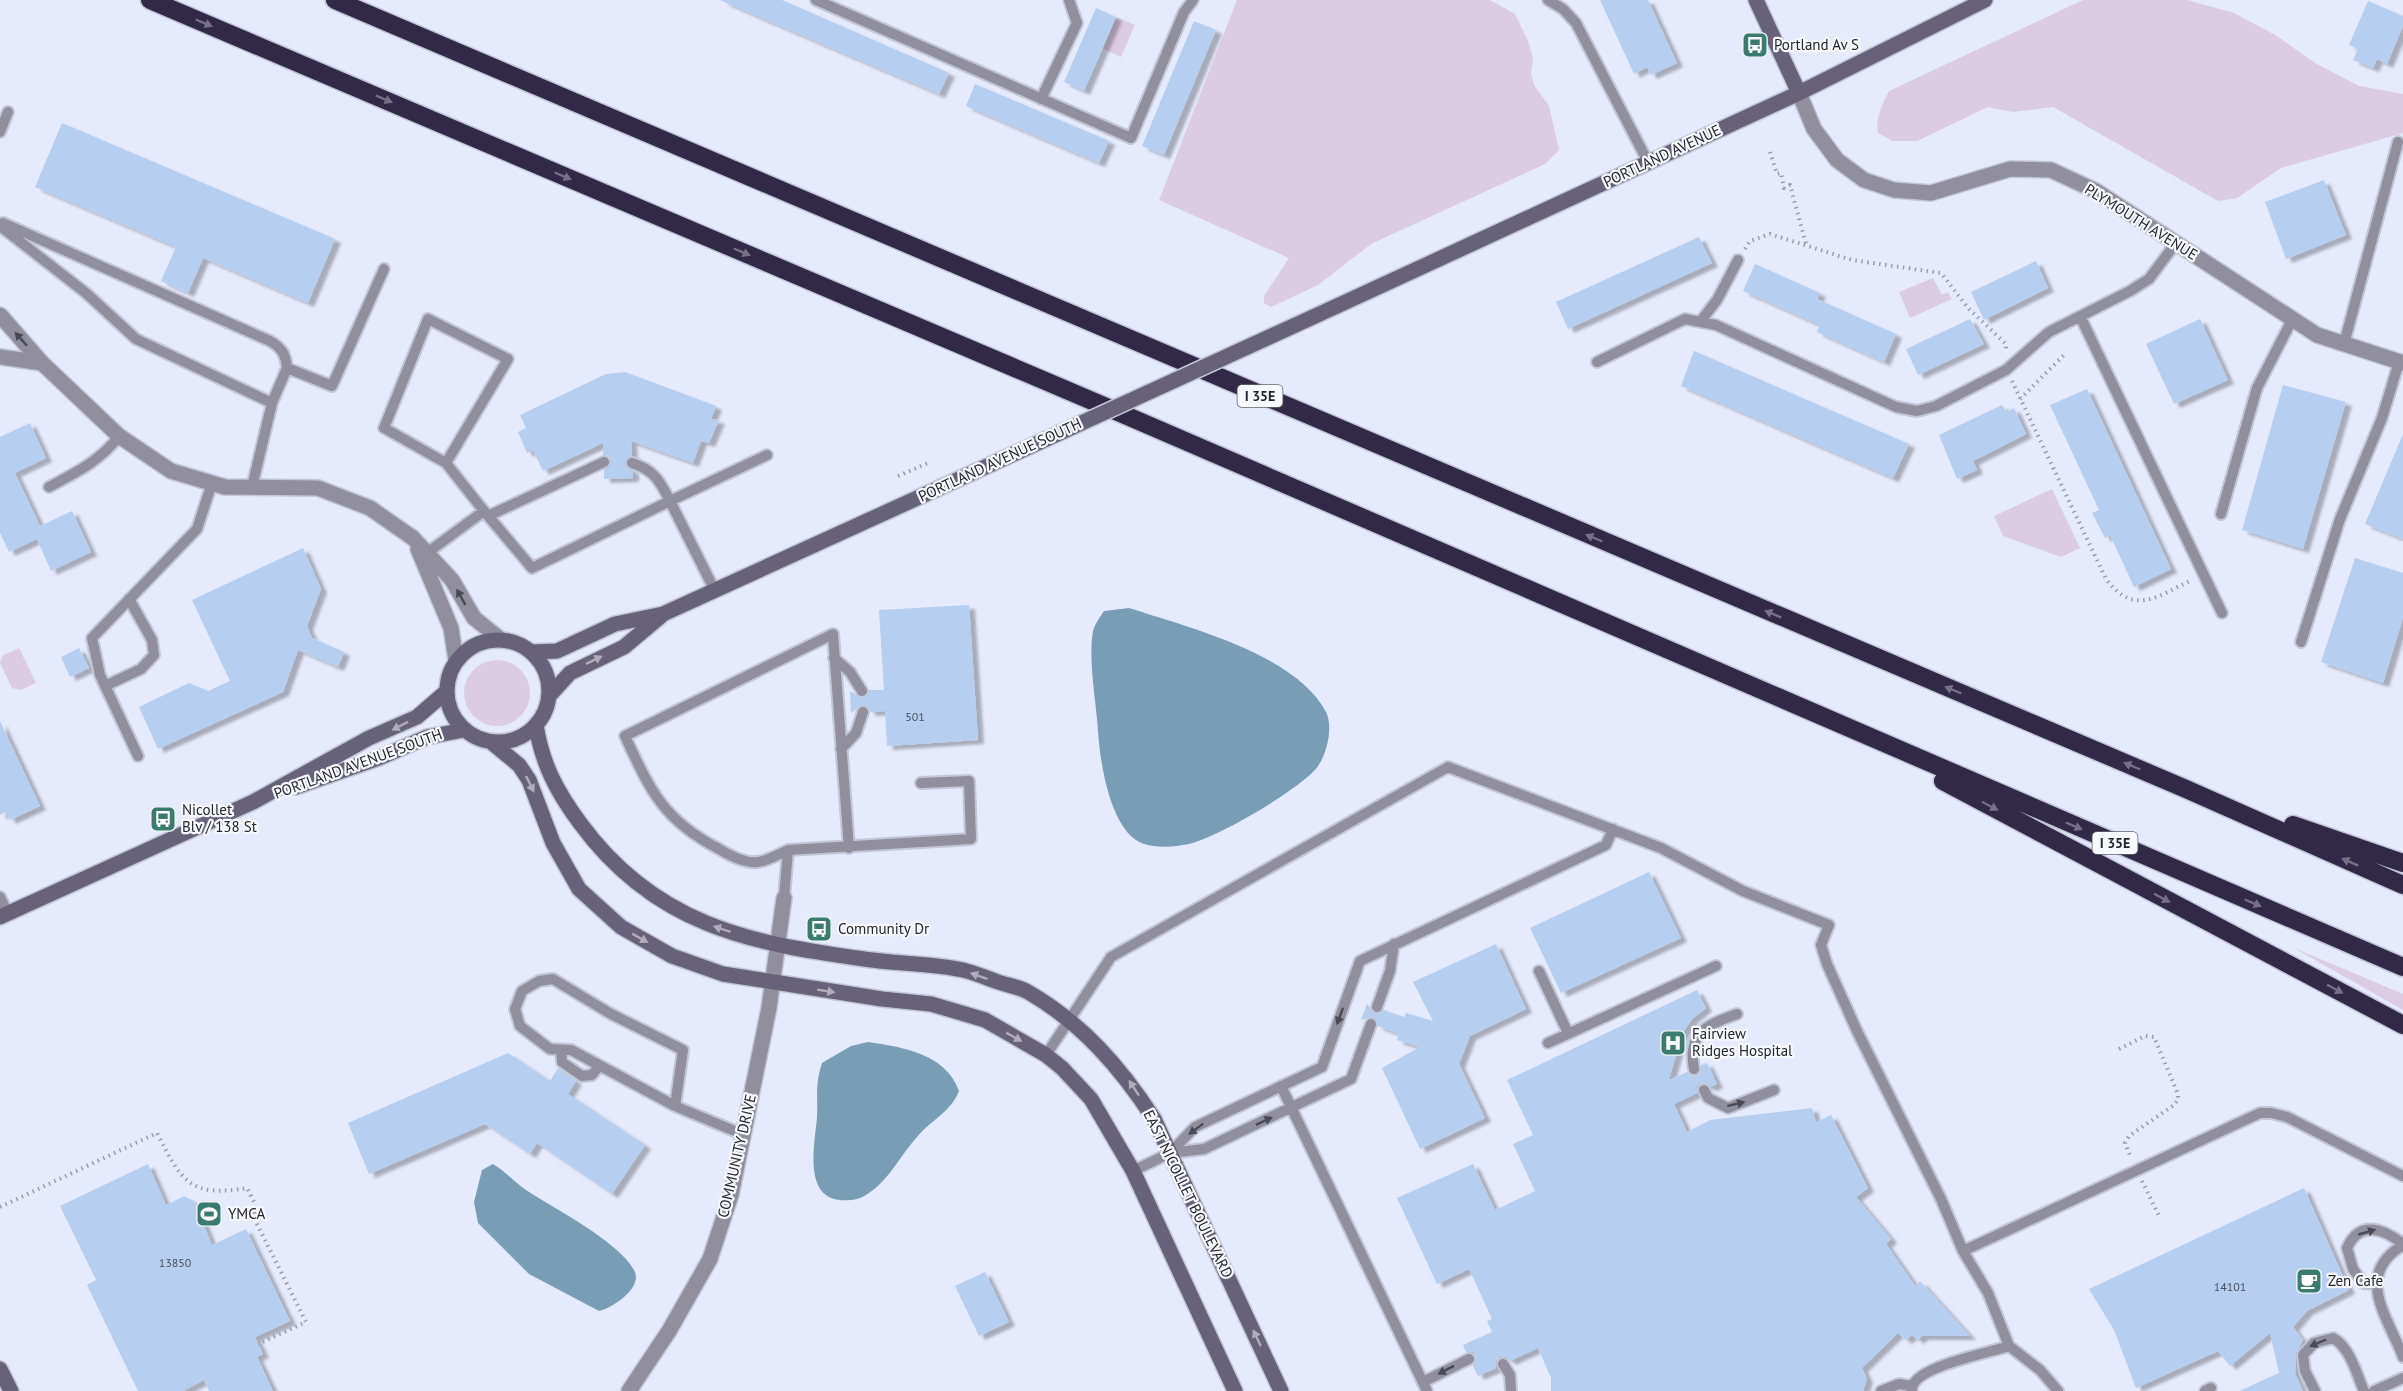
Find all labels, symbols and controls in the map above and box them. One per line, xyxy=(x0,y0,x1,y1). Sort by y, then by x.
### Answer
one-way arrow xyxy=(196,18,214,28)
bus stop icon: Portland Av S xyxy=(1740,30,1770,60)
place label: Portland Av S xyxy=(1774,35,1859,54)
one-way arrow xyxy=(375,94,393,104)
street label: PORTLAND AVENUE xyxy=(1600,120,1724,191)
one-way arrow xyxy=(554,172,572,181)
street label: PLYMOUTH AVENUE xyxy=(2081,179,2201,264)
one-way arrow xyxy=(734,247,752,257)
one-way arrow xyxy=(15,332,28,347)
road number: I 35E xyxy=(1238,385,1282,407)
street label: PORTLAND AVENUE SOUTH xyxy=(915,413,1084,506)
one-way arrow xyxy=(1585,533,1603,542)
one-way arrow xyxy=(456,588,466,605)
one-way arrow xyxy=(1764,609,1782,619)
one-way arrow xyxy=(585,656,602,665)
one-way arrow xyxy=(1944,685,1962,694)
house number: 501 xyxy=(905,709,925,724)
one-way arrow xyxy=(391,720,409,730)
street label: PORTLAND AVENUE SOUTH xyxy=(271,724,445,803)
one-way arrow xyxy=(2123,761,2141,771)
one-way arrow xyxy=(525,776,534,793)
place label: Nicollet Blv / 138 St xyxy=(182,800,257,836)
one-way arrow xyxy=(1982,801,1999,811)
bus stop icon: Nicollet Blv / 138 St xyxy=(148,804,178,834)
one-way arrow xyxy=(2065,821,2083,831)
road number: I 35E xyxy=(2092,832,2138,854)
one-way arrow xyxy=(2341,857,2358,866)
one-way arrow xyxy=(2154,893,2171,902)
one-way arrow xyxy=(2245,898,2262,907)
bus stop icon: Community Dr xyxy=(804,914,834,944)
place label: Community Dr xyxy=(838,919,929,938)
one-way arrow xyxy=(713,924,731,933)
one-way arrow xyxy=(632,933,649,943)
one-way arrow xyxy=(970,970,988,980)
one-way arrow xyxy=(2327,984,2344,994)
one-way arrow xyxy=(817,986,836,995)
one-way arrow xyxy=(1335,1007,1345,1025)
place label: Fairview Ridges Hospital xyxy=(1692,1024,1793,1060)
hospital icon: Fairview Ridges Hospital xyxy=(1658,1028,1688,1058)
one-way arrow xyxy=(1006,1031,1022,1042)
one-way arrow xyxy=(1128,1080,1140,1096)
street label: COMMUNITY DRIVE xyxy=(713,1092,760,1220)
one-way arrow xyxy=(1727,1099,1745,1109)
street label: EAST NICOLLET BOULEVARD xyxy=(1139,1107,1237,1281)
one-way arrow xyxy=(1256,1116,1273,1125)
one-way arrow xyxy=(1188,1122,1203,1134)
sports icon: YMCA xyxy=(194,1199,224,1229)
place label: YMCA xyxy=(228,1204,265,1223)
one-way arrow xyxy=(2358,1227,2376,1236)
house number: 13850 xyxy=(159,1255,192,1270)
cafe icon: Zen Cafe xyxy=(2294,1266,2324,1296)
place label: Zen Cafe xyxy=(2328,1271,2383,1290)
house number: 14101 xyxy=(2214,1279,2246,1294)
one-way arrow xyxy=(1252,1329,1261,1346)
one-way arrow xyxy=(2308,1338,2326,1348)
one-way arrow xyxy=(1437,1365,1454,1375)

